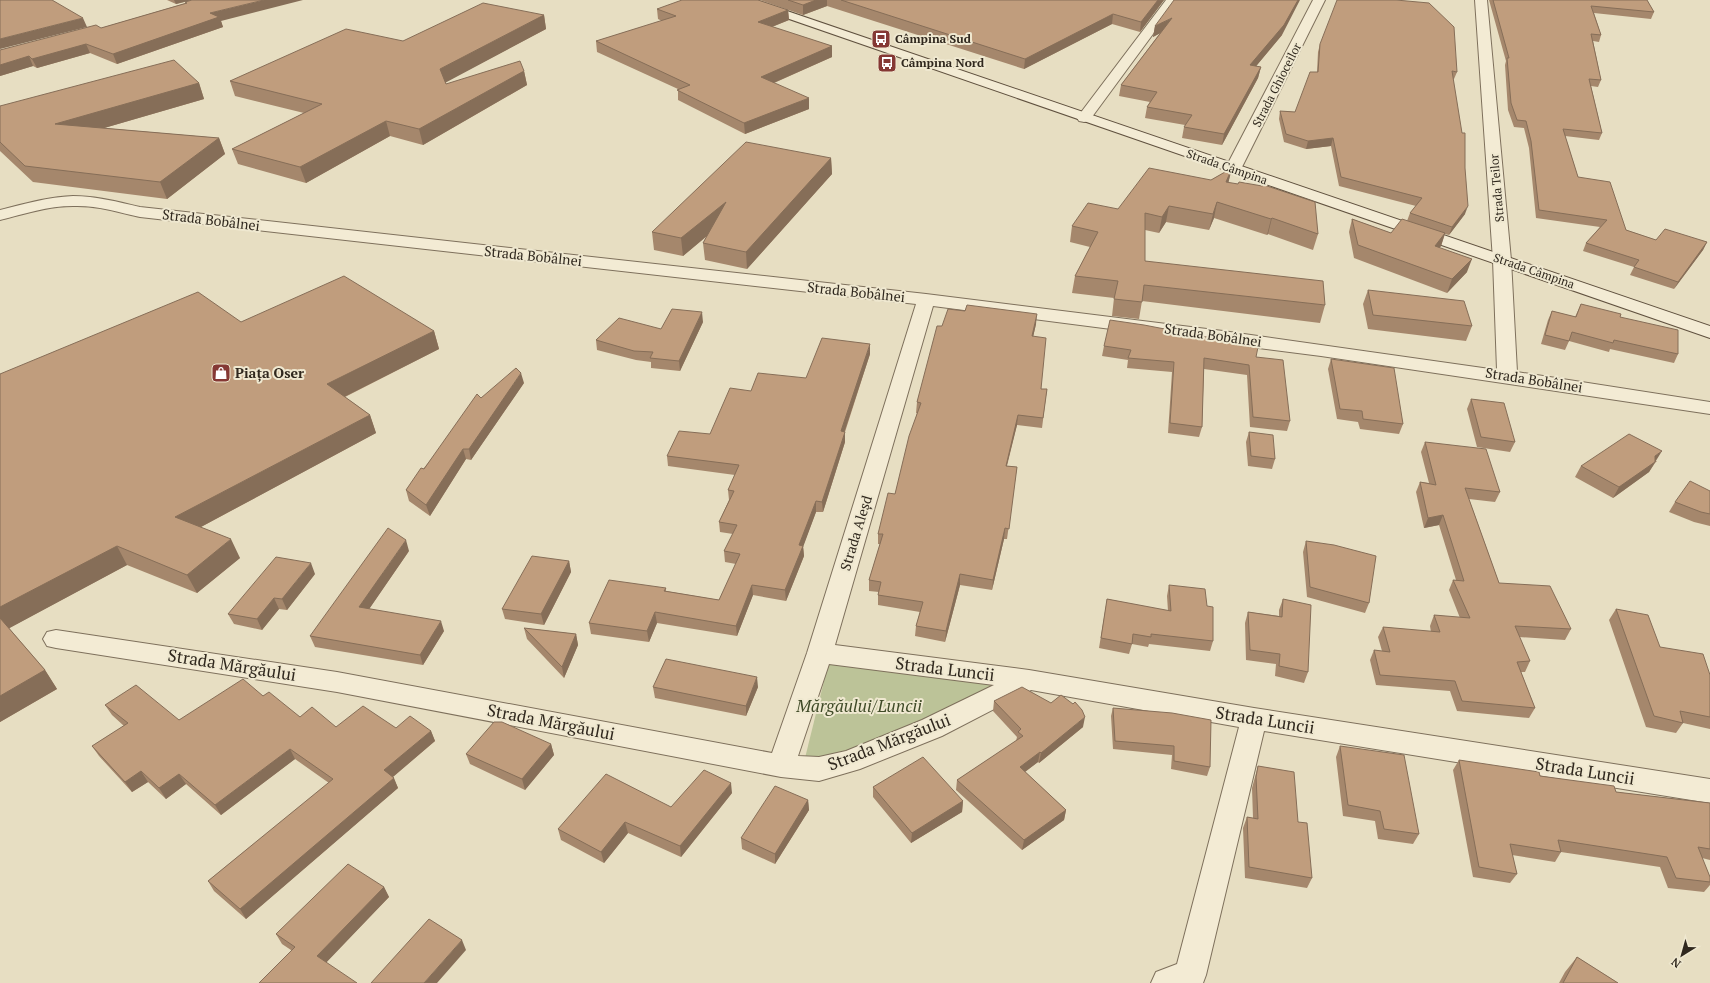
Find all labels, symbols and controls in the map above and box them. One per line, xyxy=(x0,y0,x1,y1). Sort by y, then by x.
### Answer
bus stop icon: Câmpina Sud xyxy=(870,28,892,50)
place label: Câmpina Sud xyxy=(895,31,972,46)
street label: Strada Ghioceilor xyxy=(1249,40,1304,129)
bus stop icon: Câmpina Nord xyxy=(876,52,898,74)
place label: Câmpina Nord xyxy=(901,55,985,70)
street label: Strada Câmpina xyxy=(1185,146,1270,187)
street label: Strada Teilor xyxy=(1486,153,1507,223)
street label: Strada Bobâlnei xyxy=(161,204,261,235)
street label: Strada Bobâlnei xyxy=(483,241,583,270)
street label: Strada Câmpina xyxy=(1492,250,1577,291)
street label: Strada Bobâlnei xyxy=(806,277,906,306)
street label: Strada Bobâlnei xyxy=(1163,318,1263,351)
shop icon: Piața Oser xyxy=(210,362,232,384)
street label: Strada Bobâlnei xyxy=(1484,362,1584,397)
place label: Piața Oser xyxy=(235,363,304,382)
street label: Strada Aleșd xyxy=(835,493,876,573)
street label: Strada Mărgăului xyxy=(166,643,298,686)
street label: Strada Luncii xyxy=(894,651,996,686)
park label: Mărgăului/Luncii xyxy=(795,694,922,717)
street label: Strada Mărgăului xyxy=(485,698,617,745)
street label: Strada Luncii xyxy=(1214,700,1316,739)
street label: Strada Mărgăului xyxy=(824,708,954,776)
street label: Strada Luncii xyxy=(1534,751,1636,790)
north arrow xyxy=(1662,935,1702,975)
text: N xyxy=(1668,954,1684,971)

